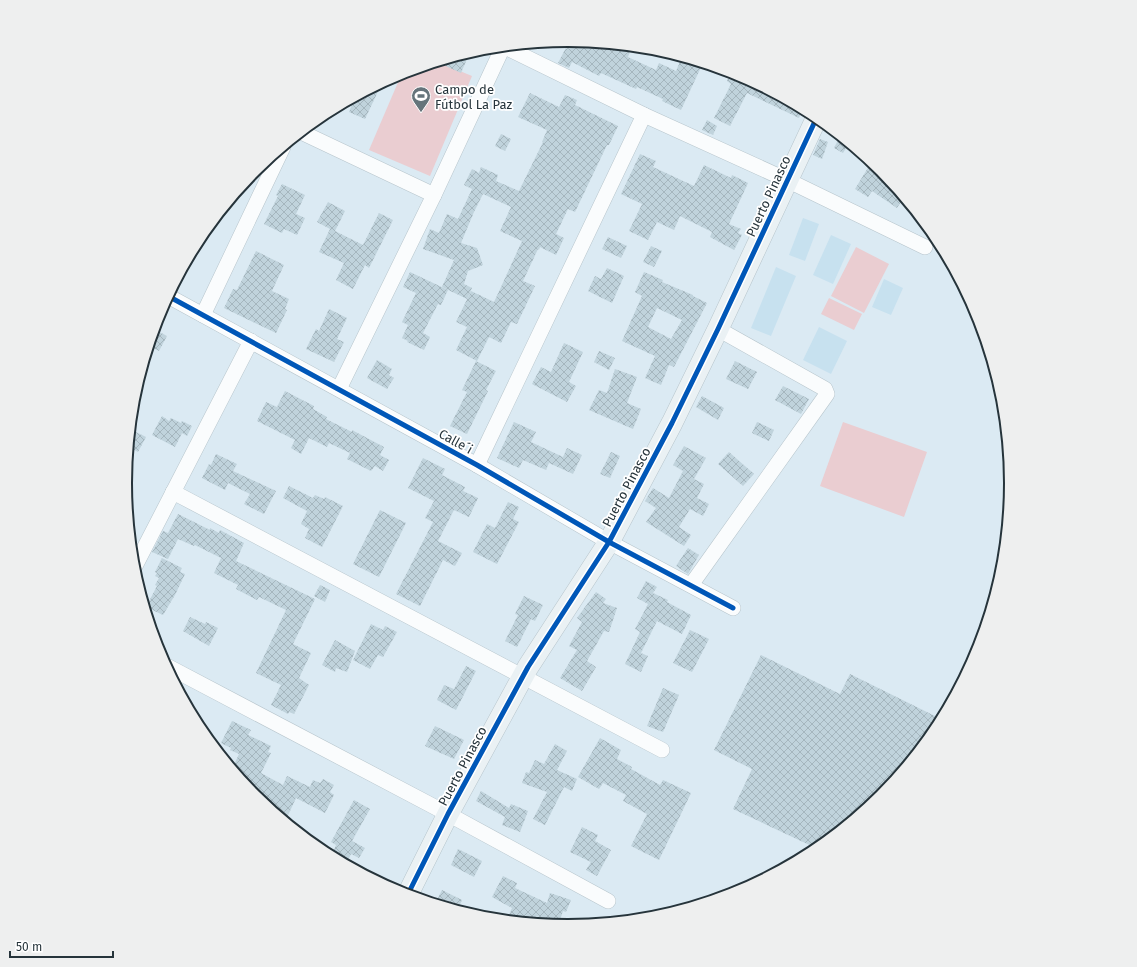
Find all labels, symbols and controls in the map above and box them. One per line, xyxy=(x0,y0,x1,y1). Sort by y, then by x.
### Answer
place label: Campo de Fútbol La Paz xyxy=(435,82,513,112)
sports icon: Campo de Fútbol La Paz xyxy=(410,85,432,113)
street label: Puerto Pinasco xyxy=(743,153,794,239)
street label: Calle´i xyxy=(436,426,475,457)
street label: Puerto Pinasco xyxy=(599,445,654,530)
street label: Puerto Pinasco xyxy=(435,724,490,809)
scale bar xyxy=(10,933,113,959)
text: 50 m xyxy=(16,940,42,954)

